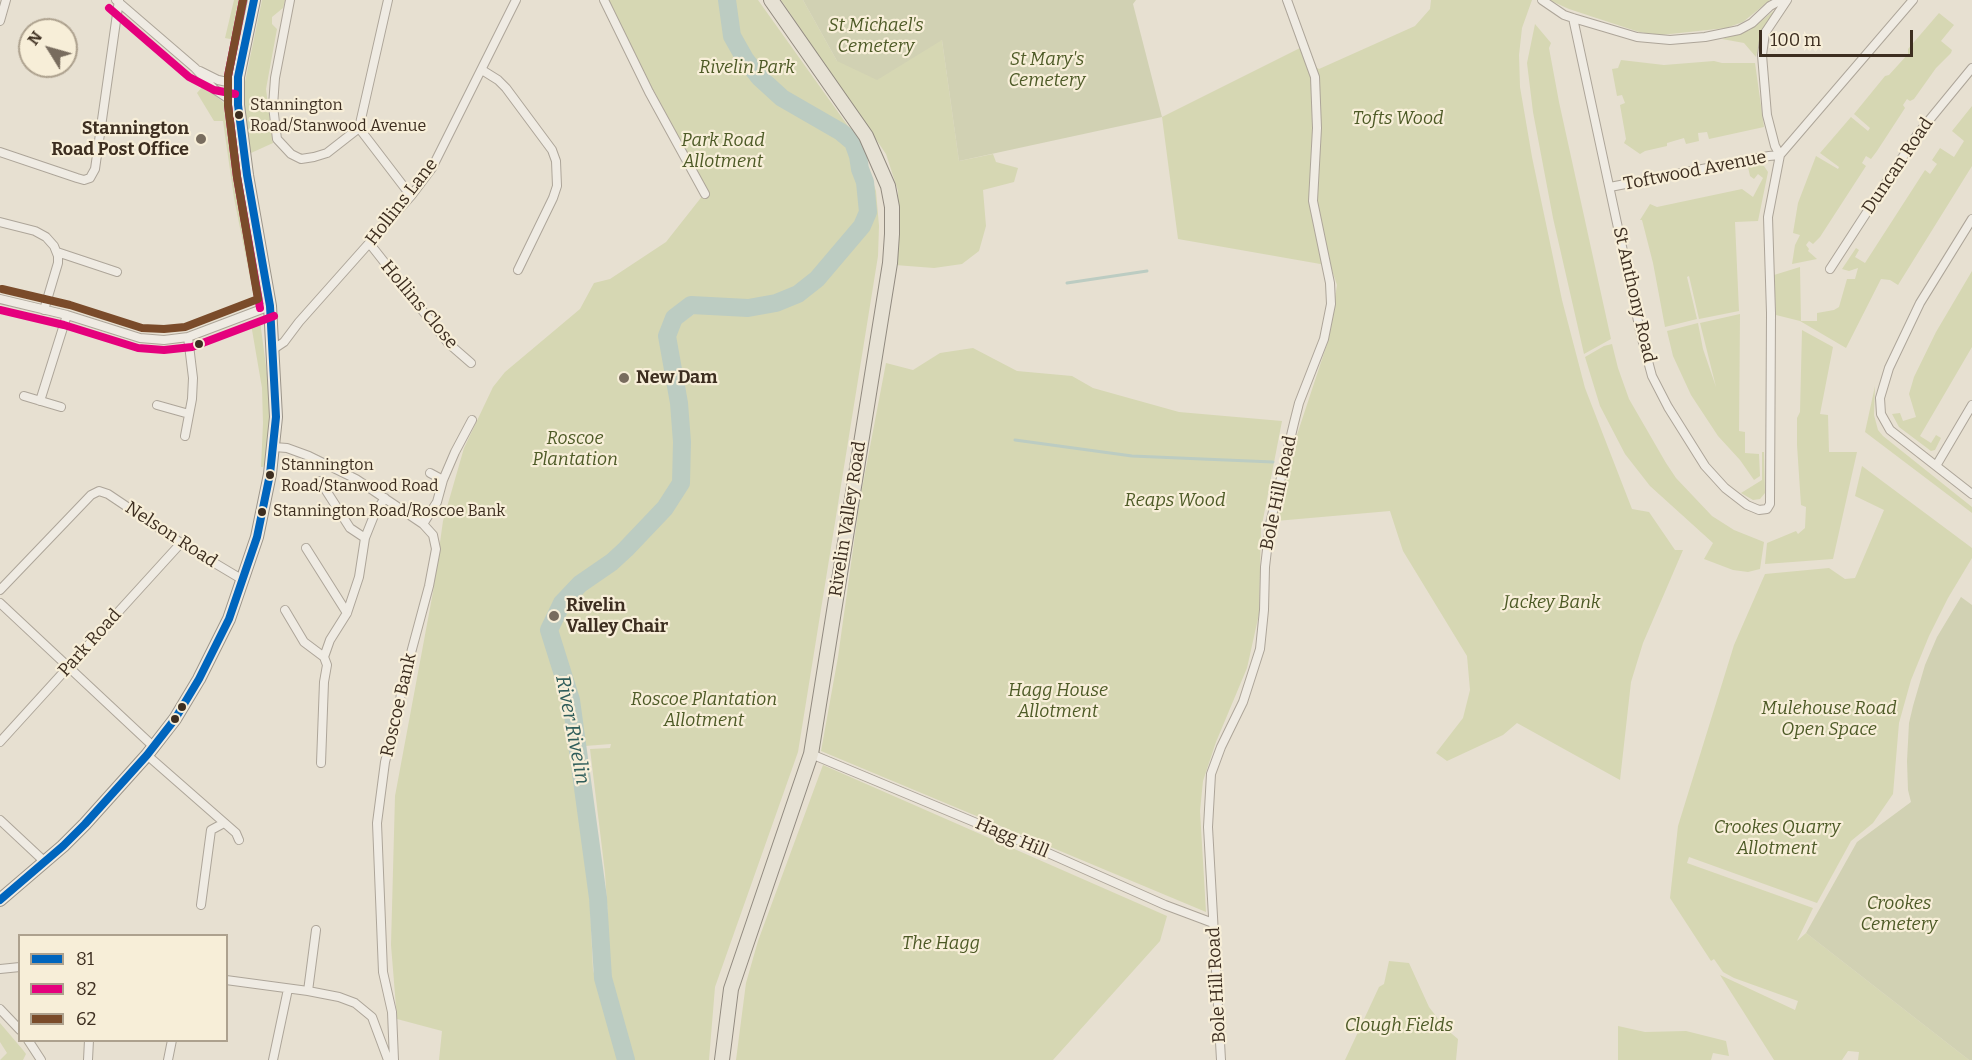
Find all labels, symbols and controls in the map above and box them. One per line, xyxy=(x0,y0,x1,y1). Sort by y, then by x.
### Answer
park label: St Michael's Cemetery xyxy=(828,15,924,57)
north arrow xyxy=(18,18,78,78)
scale bar xyxy=(1762,18,1916,56)
text: N xyxy=(24,27,46,49)
text: 100 m xyxy=(1770,29,1821,51)
park label: St Mary's Cemetery xyxy=(1009,49,1085,92)
park label: Rivelin Park xyxy=(699,57,795,79)
place label: Stannington Road/Stanwood Avenue xyxy=(250,96,426,134)
park label: Tofts Wood xyxy=(1352,108,1444,130)
marker: Stannington Road/Stanwood Avenue xyxy=(233,109,245,121)
street label: Duncan Road xyxy=(1858,114,1938,218)
place label: Stannington Road Post Office xyxy=(51,118,189,160)
park label: Park Road Allotment xyxy=(681,130,765,172)
marker: Stannington Road Post Office xyxy=(194,132,208,146)
street label: Toftwood Avenue xyxy=(1622,147,1768,195)
street label: Hollins Lane xyxy=(361,154,443,250)
street label: St Anthony Road xyxy=(1608,225,1660,365)
street label: Hollins Close xyxy=(376,256,462,354)
unlabelled marker xyxy=(193,338,205,350)
place label: New Dam xyxy=(636,367,717,389)
marker: New Dam xyxy=(617,371,631,385)
park label: Roscoe Plantation xyxy=(532,428,618,470)
street label: Bole Hill Road xyxy=(1256,434,1302,552)
street label: Rivelin Valley Road xyxy=(825,440,871,598)
place label: Stannington Road/Stanwood Road xyxy=(281,456,439,494)
marker: Stannington Road/Stanwood Road xyxy=(264,469,276,481)
park label: Reaps Wood xyxy=(1125,490,1225,512)
street label: Nelson Road xyxy=(121,497,221,573)
place label: Stannington Road/Roscoe Bank xyxy=(273,502,505,522)
marker: Stannington Road/Roscoe Bank xyxy=(256,506,268,518)
park label: Jackey Bank xyxy=(1503,592,1601,614)
place label: Rivelin Valley Chair xyxy=(566,595,668,638)
street label: Park Road xyxy=(54,605,126,681)
marker: Rivelin Valley Chair xyxy=(547,609,561,623)
street label: Roscoe Bank xyxy=(377,651,421,759)
water label: River Rivelin xyxy=(550,673,594,787)
park label: Hagg House Allotment xyxy=(1008,680,1108,722)
park label: Roscoe Plantation Allotment xyxy=(631,689,777,732)
park label: Mulehouse Road Open Space xyxy=(1761,698,1897,740)
unlabelled marker xyxy=(176,701,188,713)
unlabelled marker xyxy=(169,713,181,725)
street label: Hagg Hill xyxy=(972,813,1052,863)
park label: Crookes Quarry Allotment xyxy=(1714,817,1840,860)
park label: Crookes Cemetery xyxy=(1861,893,1937,936)
street label: Bole Hill Road xyxy=(1203,926,1231,1044)
park label: The Hagg xyxy=(902,933,980,955)
legend xyxy=(18,934,228,1042)
text: 81 xyxy=(76,948,94,970)
text: 82 xyxy=(76,978,97,1000)
text: 62 xyxy=(76,1008,96,1030)
park label: Clough Fields xyxy=(1345,1015,1453,1037)

